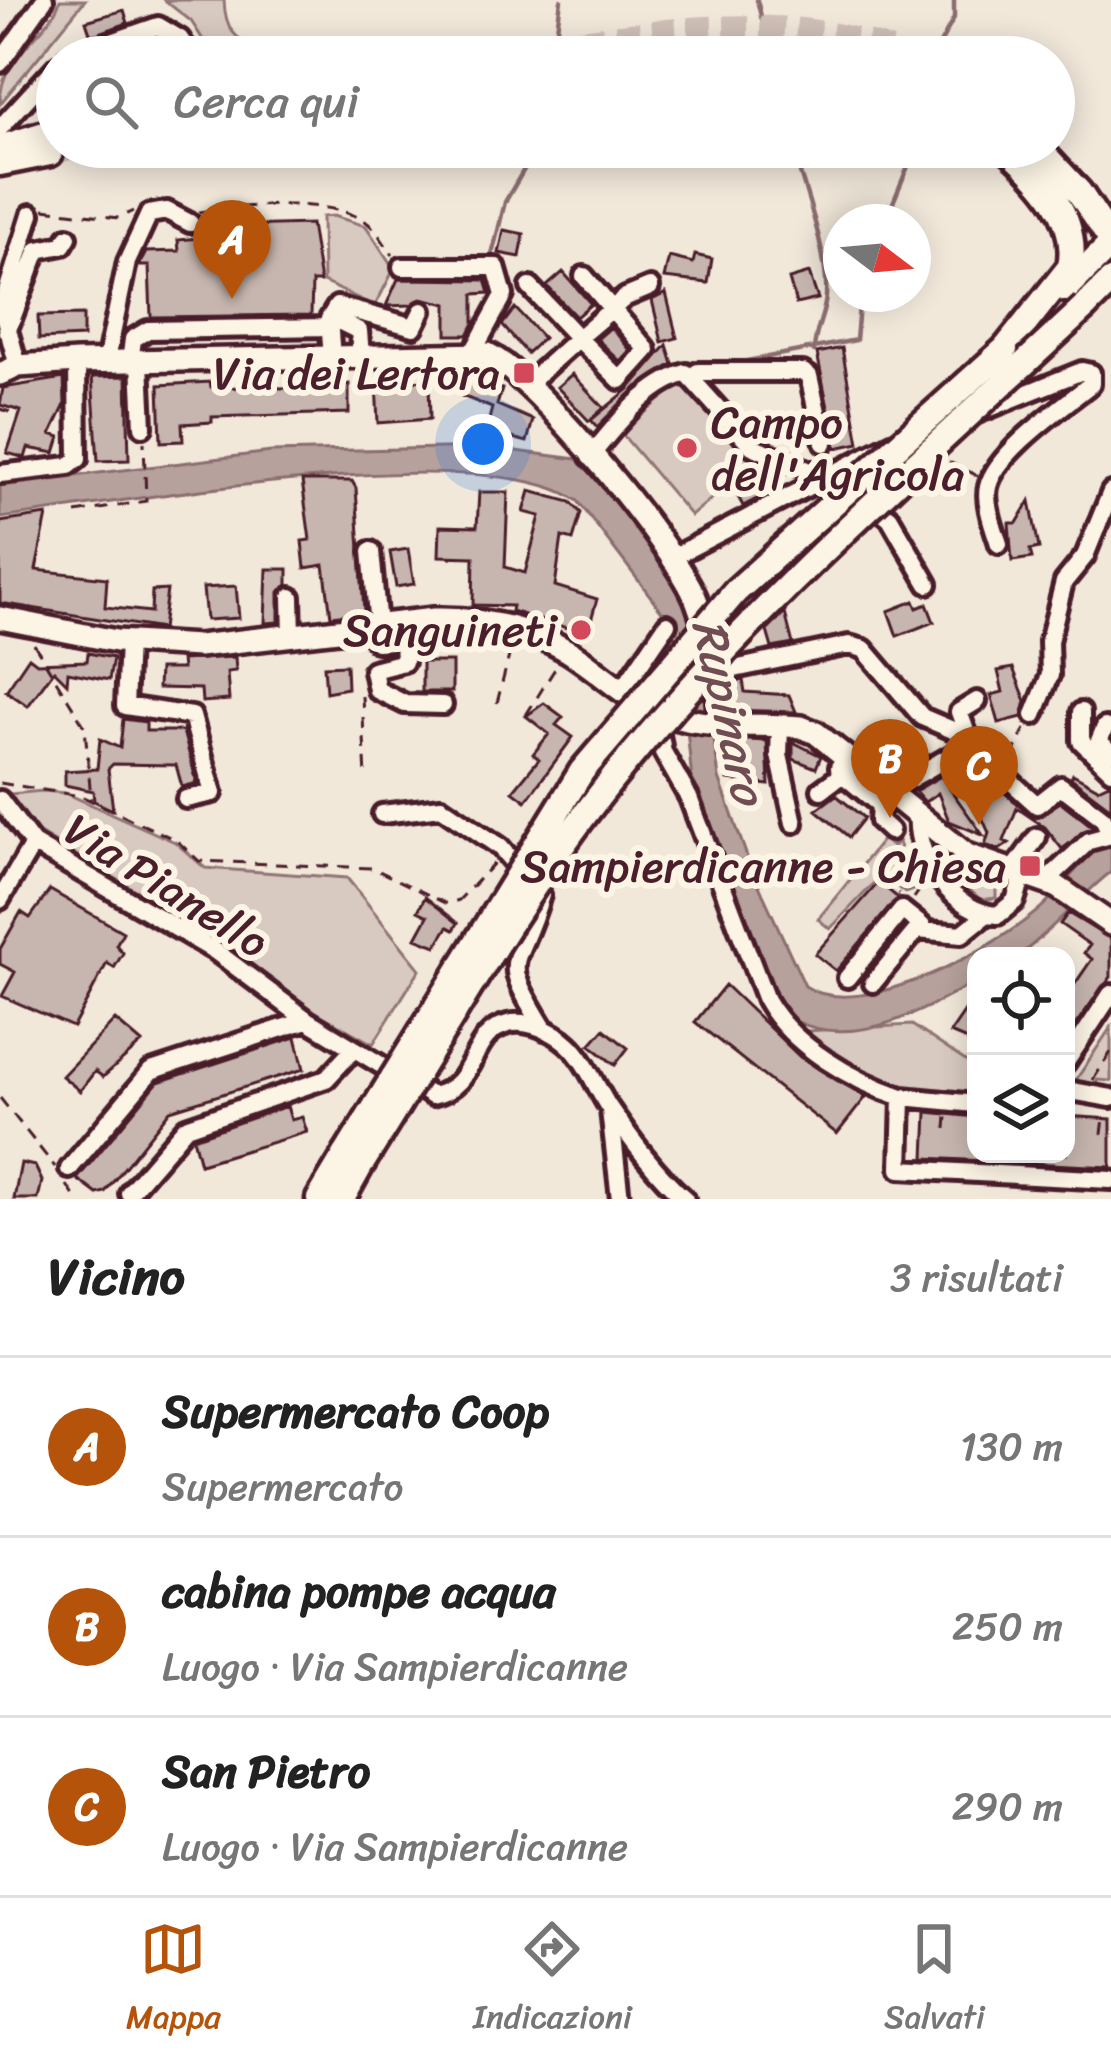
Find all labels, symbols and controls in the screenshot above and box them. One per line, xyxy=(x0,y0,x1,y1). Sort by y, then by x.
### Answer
search box xyxy=(36,36,1075,168)
text: Cerca qui xyxy=(174,62,359,142)
icon: search xyxy=(78,69,144,135)
pin: A xyxy=(193,200,271,299)
north arrow xyxy=(823,204,931,312)
place label: Via dei Lertora xyxy=(213,334,500,414)
marker: Via dei Lertora xyxy=(511,360,537,386)
place label: Campo dell'Agricola xyxy=(711,383,964,515)
your location xyxy=(453,414,513,474)
marker: Campo dell'Agricola xyxy=(674,435,700,461)
place label: Sanguineti xyxy=(343,591,559,671)
water label: Rupinaro xyxy=(667,610,793,816)
marker: Sanguineti xyxy=(568,617,594,643)
pin: B xyxy=(851,719,929,818)
pin: C xyxy=(940,726,1018,825)
street label: Via Pianello xyxy=(48,791,285,981)
place label: Sampierdicanne - Chiesa xyxy=(520,827,1006,907)
marker: Sampierdicanne - Chiesa xyxy=(1017,853,1043,879)
map controls xyxy=(967,947,1075,1163)
button: locate xyxy=(967,947,1075,1055)
button: layers xyxy=(967,1055,1075,1163)
text: Vicino xyxy=(48,1232,185,1322)
text: 3 risultati xyxy=(890,1243,1063,1312)
text: Supermercato Coop xyxy=(162,1372,549,1452)
text: A xyxy=(74,1412,100,1481)
text: 130 m xyxy=(960,1412,1063,1481)
text: Supermercato xyxy=(162,1452,403,1521)
text: cabina pompe acqua xyxy=(162,1552,556,1632)
text: B xyxy=(75,1592,99,1661)
text: 250 m xyxy=(952,1592,1063,1661)
text: Luogo · Via Sampierdicanne xyxy=(162,1632,628,1701)
text: San Pietro xyxy=(162,1732,370,1812)
text: C xyxy=(75,1772,99,1841)
text: 290 m xyxy=(952,1772,1063,1841)
text: Luogo · Via Sampierdicanne xyxy=(162,1812,628,1881)
tab: Mappa xyxy=(126,1916,221,2046)
tab: Indicazioni xyxy=(473,1916,632,2046)
tab: Salvati xyxy=(884,1916,985,2046)

